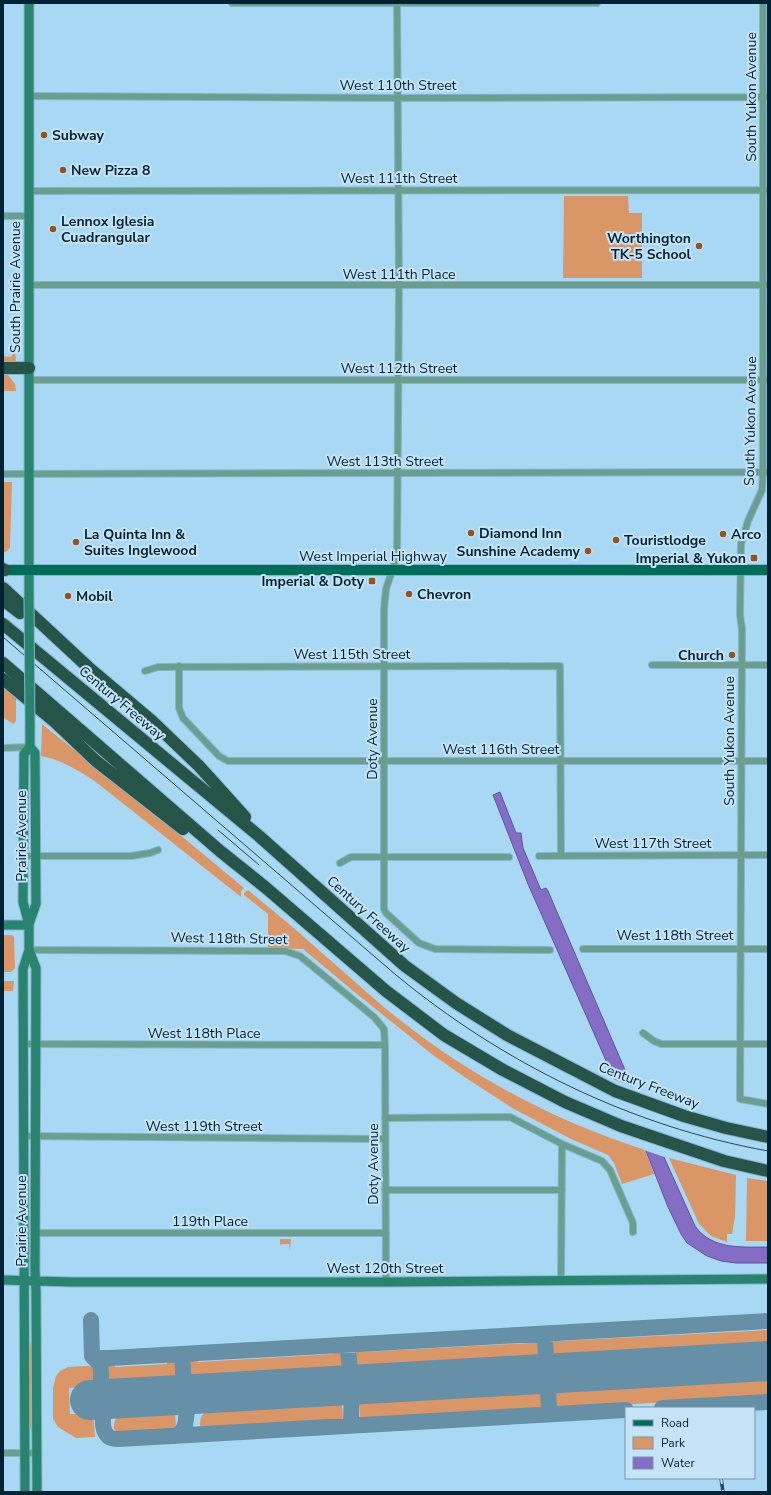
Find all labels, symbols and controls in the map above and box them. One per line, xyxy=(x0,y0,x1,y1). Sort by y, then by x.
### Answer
street label: South Yukon Avenue xyxy=(742,32,761,162)
street label: West 110th Street xyxy=(339,76,457,95)
place label: Subway xyxy=(52,126,105,145)
marker: Subway xyxy=(39,130,49,140)
place label: New Pizza 8 xyxy=(71,161,150,180)
marker: New Pizza 8 xyxy=(58,165,68,175)
street label: West 111th Street xyxy=(340,169,458,188)
place label: Lennox Iglesia Cuadrangular xyxy=(61,212,155,247)
street label: South Prairie Avenue xyxy=(6,221,25,353)
marker: Lennox Iglesia Cuadrangular xyxy=(48,224,58,234)
place label: Worthington TK-5 School xyxy=(607,229,692,264)
marker: Worthington TK-5 School xyxy=(694,241,704,251)
street label: West 111th Place xyxy=(342,265,456,284)
street label: South Yukon Avenue xyxy=(740,356,761,486)
street label: West 112th Street xyxy=(340,359,458,378)
street label: West 113th Street xyxy=(326,452,444,471)
place label: Diamond Inn xyxy=(479,524,562,543)
place label: La Quinta Inn & Suites Inglewood xyxy=(84,525,197,560)
place label: Arco xyxy=(731,525,761,544)
marker: Diamond Inn xyxy=(466,528,476,538)
marker: Arco xyxy=(718,529,728,539)
place label: Touristlodge xyxy=(624,531,706,550)
marker: Touristlodge xyxy=(611,535,621,545)
marker: La Quinta Inn & Suites Inglewood xyxy=(71,537,81,547)
place label: Sunshine Academy xyxy=(457,542,581,561)
marker: Sunshine Academy xyxy=(583,546,593,556)
street label: West Imperial Highway xyxy=(299,547,448,566)
place label: Imperial & Yukon xyxy=(636,549,746,568)
marker: Imperial & Yukon xyxy=(749,553,759,563)
place label: Imperial & Doty xyxy=(261,572,365,591)
marker: Imperial & Doty xyxy=(367,576,377,586)
place label: Chevron xyxy=(417,585,471,604)
place label: Mobil xyxy=(76,587,113,606)
marker: Chevron xyxy=(404,589,414,599)
marker: Mobil xyxy=(63,591,73,601)
street label: West 115th Street xyxy=(293,645,411,664)
place label: Church xyxy=(678,646,724,665)
marker: Church xyxy=(727,650,737,660)
street label: Century Freeway xyxy=(75,662,169,745)
street label: South Yukon Avenue xyxy=(720,676,739,806)
street label: Doty Avenue xyxy=(363,698,382,780)
street label: West 116th Street xyxy=(442,740,560,759)
street label: Prairie Avenue xyxy=(12,790,31,882)
street label: West 117th Street xyxy=(594,834,712,853)
street label: Century Freeway xyxy=(323,872,415,958)
street label: West 118th Street xyxy=(616,926,734,945)
street label: West 118th Street xyxy=(170,928,288,949)
street label: West 118th Place xyxy=(147,1024,261,1043)
street label: Century Freeway xyxy=(596,1057,703,1114)
street label: West 119th Street xyxy=(145,1117,263,1136)
street label: Doty Avenue xyxy=(364,1123,383,1205)
street label: Prairie Avenue xyxy=(12,1175,31,1267)
street label: 119th Place xyxy=(172,1212,248,1231)
street label: West 120th Street xyxy=(326,1259,444,1278)
legend xyxy=(625,1407,755,1479)
text: Road xyxy=(661,1415,689,1431)
text: Park xyxy=(661,1435,686,1451)
text: Water xyxy=(661,1455,695,1471)

